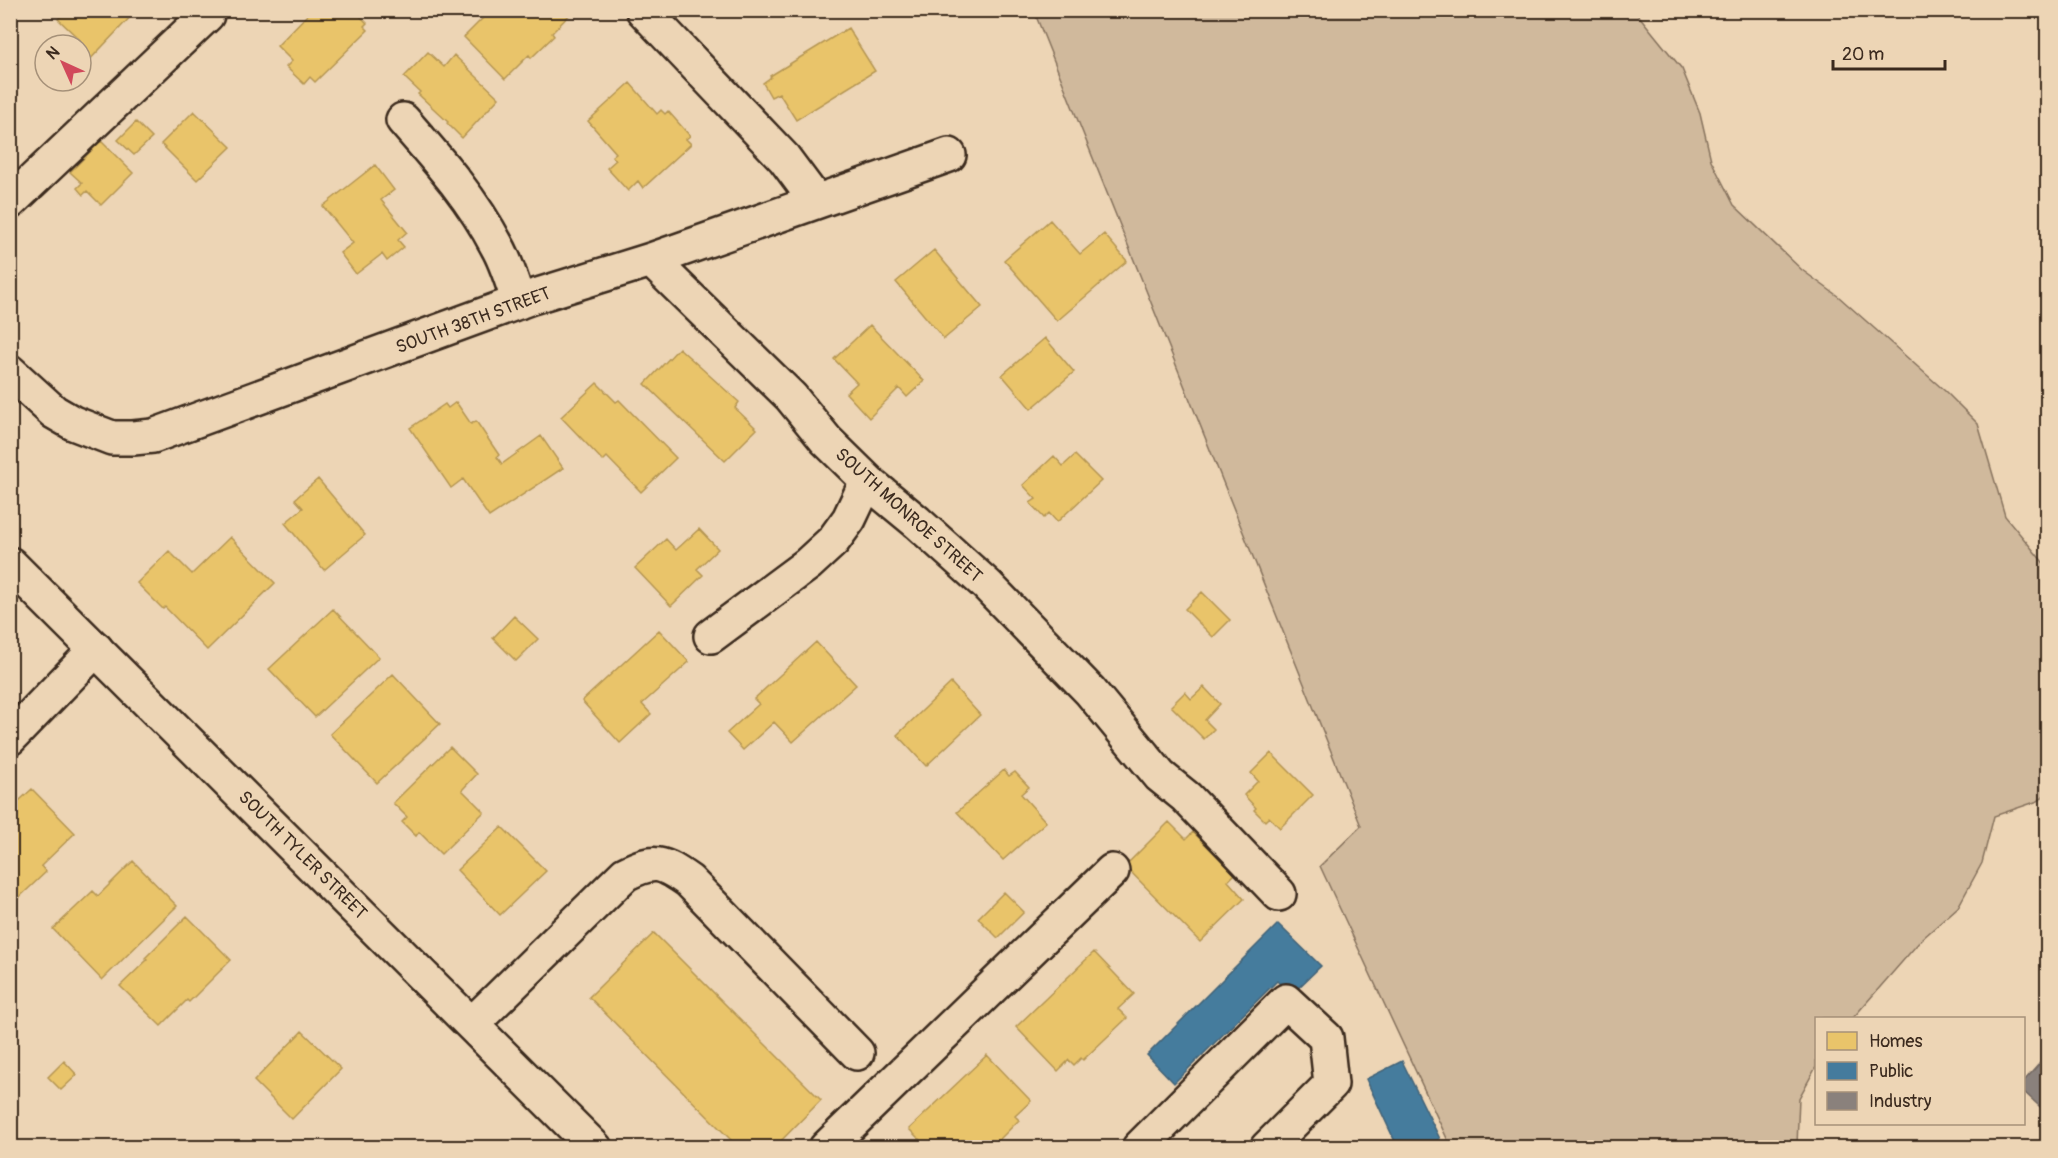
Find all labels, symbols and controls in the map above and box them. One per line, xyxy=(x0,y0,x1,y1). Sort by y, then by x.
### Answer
north arrow xyxy=(33,33,93,93)
scale bar xyxy=(1833,33,1946,71)
text: N xyxy=(42,42,64,64)
text: 20 m xyxy=(1842,43,1884,66)
street label: SOUTH 38TH STREET xyxy=(393,282,554,359)
street label: SOUTH MONROE STREET xyxy=(830,443,987,588)
street label: SOUTH TYLER STREET xyxy=(233,786,372,925)
legend xyxy=(1815,1017,2025,1125)
text: Homes xyxy=(1869,1030,1922,1053)
text: Public xyxy=(1869,1060,1913,1083)
text: Industry xyxy=(1869,1090,1932,1113)

